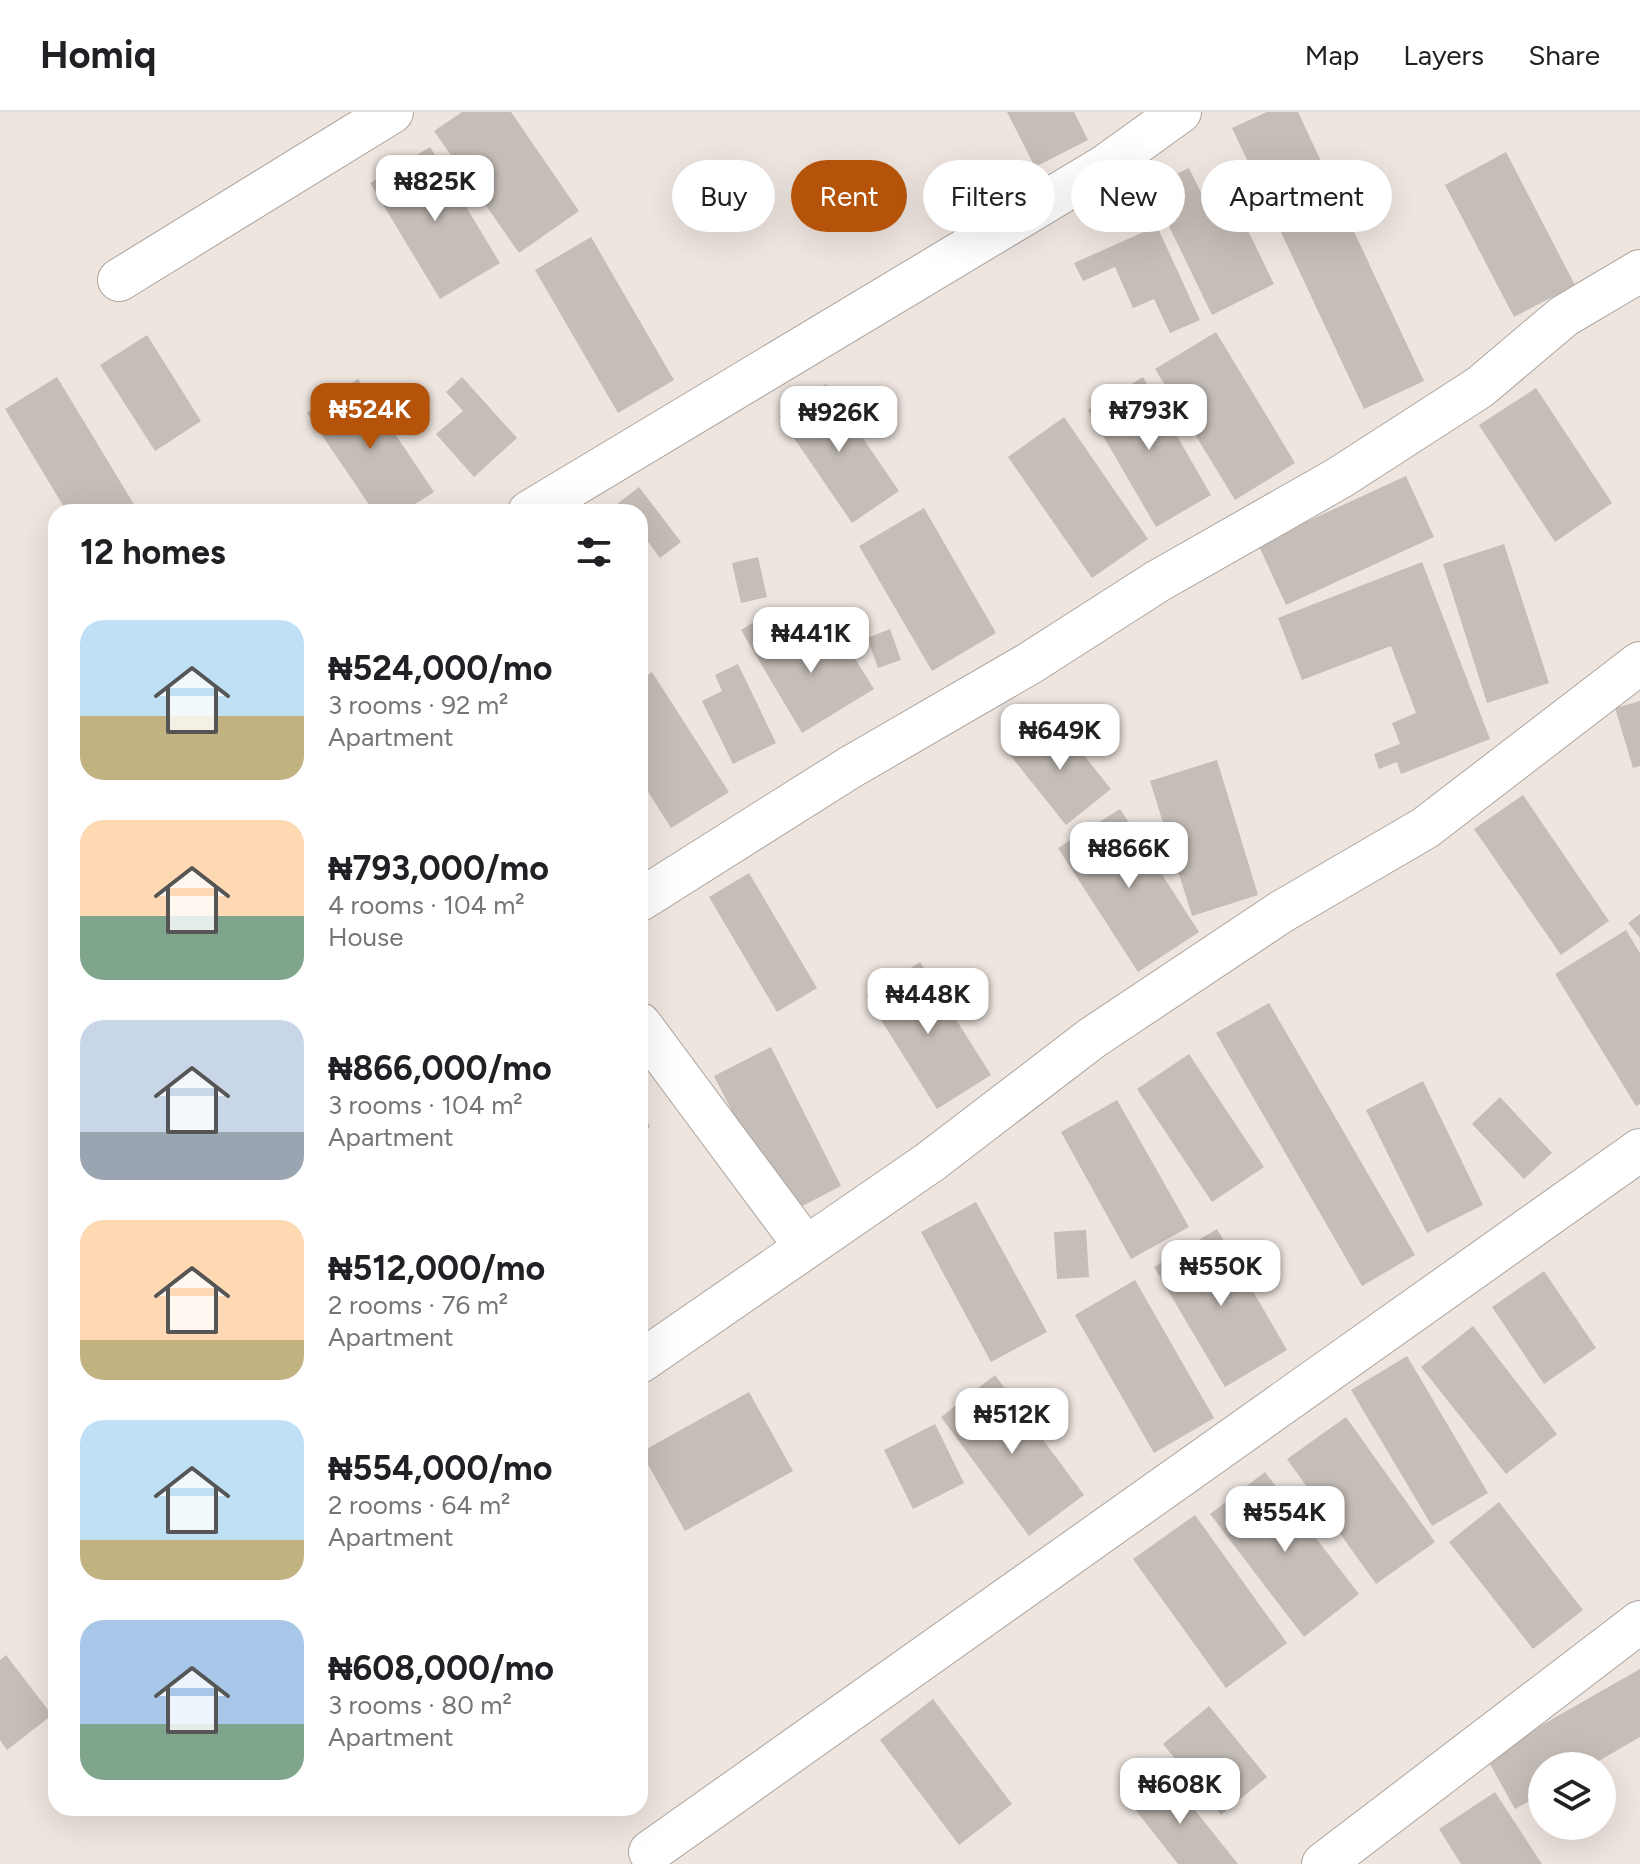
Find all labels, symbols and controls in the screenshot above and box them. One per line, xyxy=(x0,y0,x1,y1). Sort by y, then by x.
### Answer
text: Homiq xyxy=(40,32,156,78)
text: Map xyxy=(1305,38,1359,72)
text: Layers xyxy=(1403,38,1484,72)
text: Share xyxy=(1528,38,1600,72)
pin: ₦825K xyxy=(379,155,491,223)
chip: Buy xyxy=(672,160,775,232)
chip: Rent xyxy=(791,160,907,232)
chip: Filters xyxy=(923,160,1055,232)
chip: New xyxy=(1071,160,1185,232)
chip: Apartment xyxy=(1201,160,1392,232)
text: ₦825K xyxy=(394,165,476,197)
pin: ₦524K xyxy=(314,383,426,451)
pin: ₦793K xyxy=(1093,384,1205,452)
pin: ₦926K xyxy=(783,386,895,454)
text: ₦524K xyxy=(329,393,411,425)
text: ₦793K xyxy=(1109,394,1189,426)
text: ₦926K xyxy=(798,396,880,428)
icon: filters xyxy=(572,530,616,574)
text: 12 homes xyxy=(80,532,226,573)
pin: ₦441K xyxy=(755,607,867,675)
text: ₦441K xyxy=(771,617,851,649)
text: ₦524,000/mo xyxy=(328,648,552,689)
icon: home xyxy=(144,652,240,748)
text: 3 rooms · 92 m² xyxy=(328,689,508,721)
pin: ₦649K xyxy=(1004,704,1116,772)
text: ₦649K xyxy=(1019,714,1101,746)
text: Apartment xyxy=(328,721,454,753)
pin: ₦866K xyxy=(1073,822,1185,890)
text: ₦866K xyxy=(1088,832,1170,864)
text: ₦793,000/mo xyxy=(328,848,549,889)
icon: home xyxy=(144,852,240,948)
text: 4 rooms · 104 m² xyxy=(328,889,525,921)
text: House xyxy=(328,921,403,953)
pin: ₦448K xyxy=(872,968,984,1036)
text: ₦448K xyxy=(886,978,970,1010)
text: ₦866,000/mo xyxy=(328,1048,552,1089)
icon: home xyxy=(144,1052,240,1148)
text: 3 rooms · 104 m² xyxy=(328,1089,523,1121)
text: Apartment xyxy=(328,1121,454,1153)
pin: ₦550K xyxy=(1165,1240,1277,1308)
text: ₦512,000/mo xyxy=(328,1248,545,1289)
text: ₦550K xyxy=(1179,1250,1263,1282)
icon: home xyxy=(144,1252,240,1348)
text: 2 rooms · 76 m² xyxy=(328,1289,508,1321)
text: Apartment xyxy=(328,1321,454,1353)
pin: ₦512K xyxy=(956,1388,1068,1456)
text: ₦512K xyxy=(973,1398,1051,1430)
text: ₦554,000/mo xyxy=(328,1448,553,1489)
icon: home xyxy=(144,1452,240,1548)
pin: ₦554K xyxy=(1229,1486,1341,1554)
text: 2 rooms · 64 m² xyxy=(328,1489,510,1521)
text: ₦554K xyxy=(1244,1496,1326,1528)
text: Apartment xyxy=(328,1521,454,1553)
text: ₦608,000/mo xyxy=(328,1648,554,1689)
icon: home xyxy=(144,1652,240,1748)
text: 3 rooms · 80 m² xyxy=(328,1689,512,1721)
text: Apartment xyxy=(328,1721,454,1753)
map controls xyxy=(1528,1752,1616,1840)
button: layers xyxy=(1528,1752,1616,1840)
pin: ₦608K xyxy=(1124,1758,1236,1826)
text: ₦608K xyxy=(1138,1768,1222,1800)

